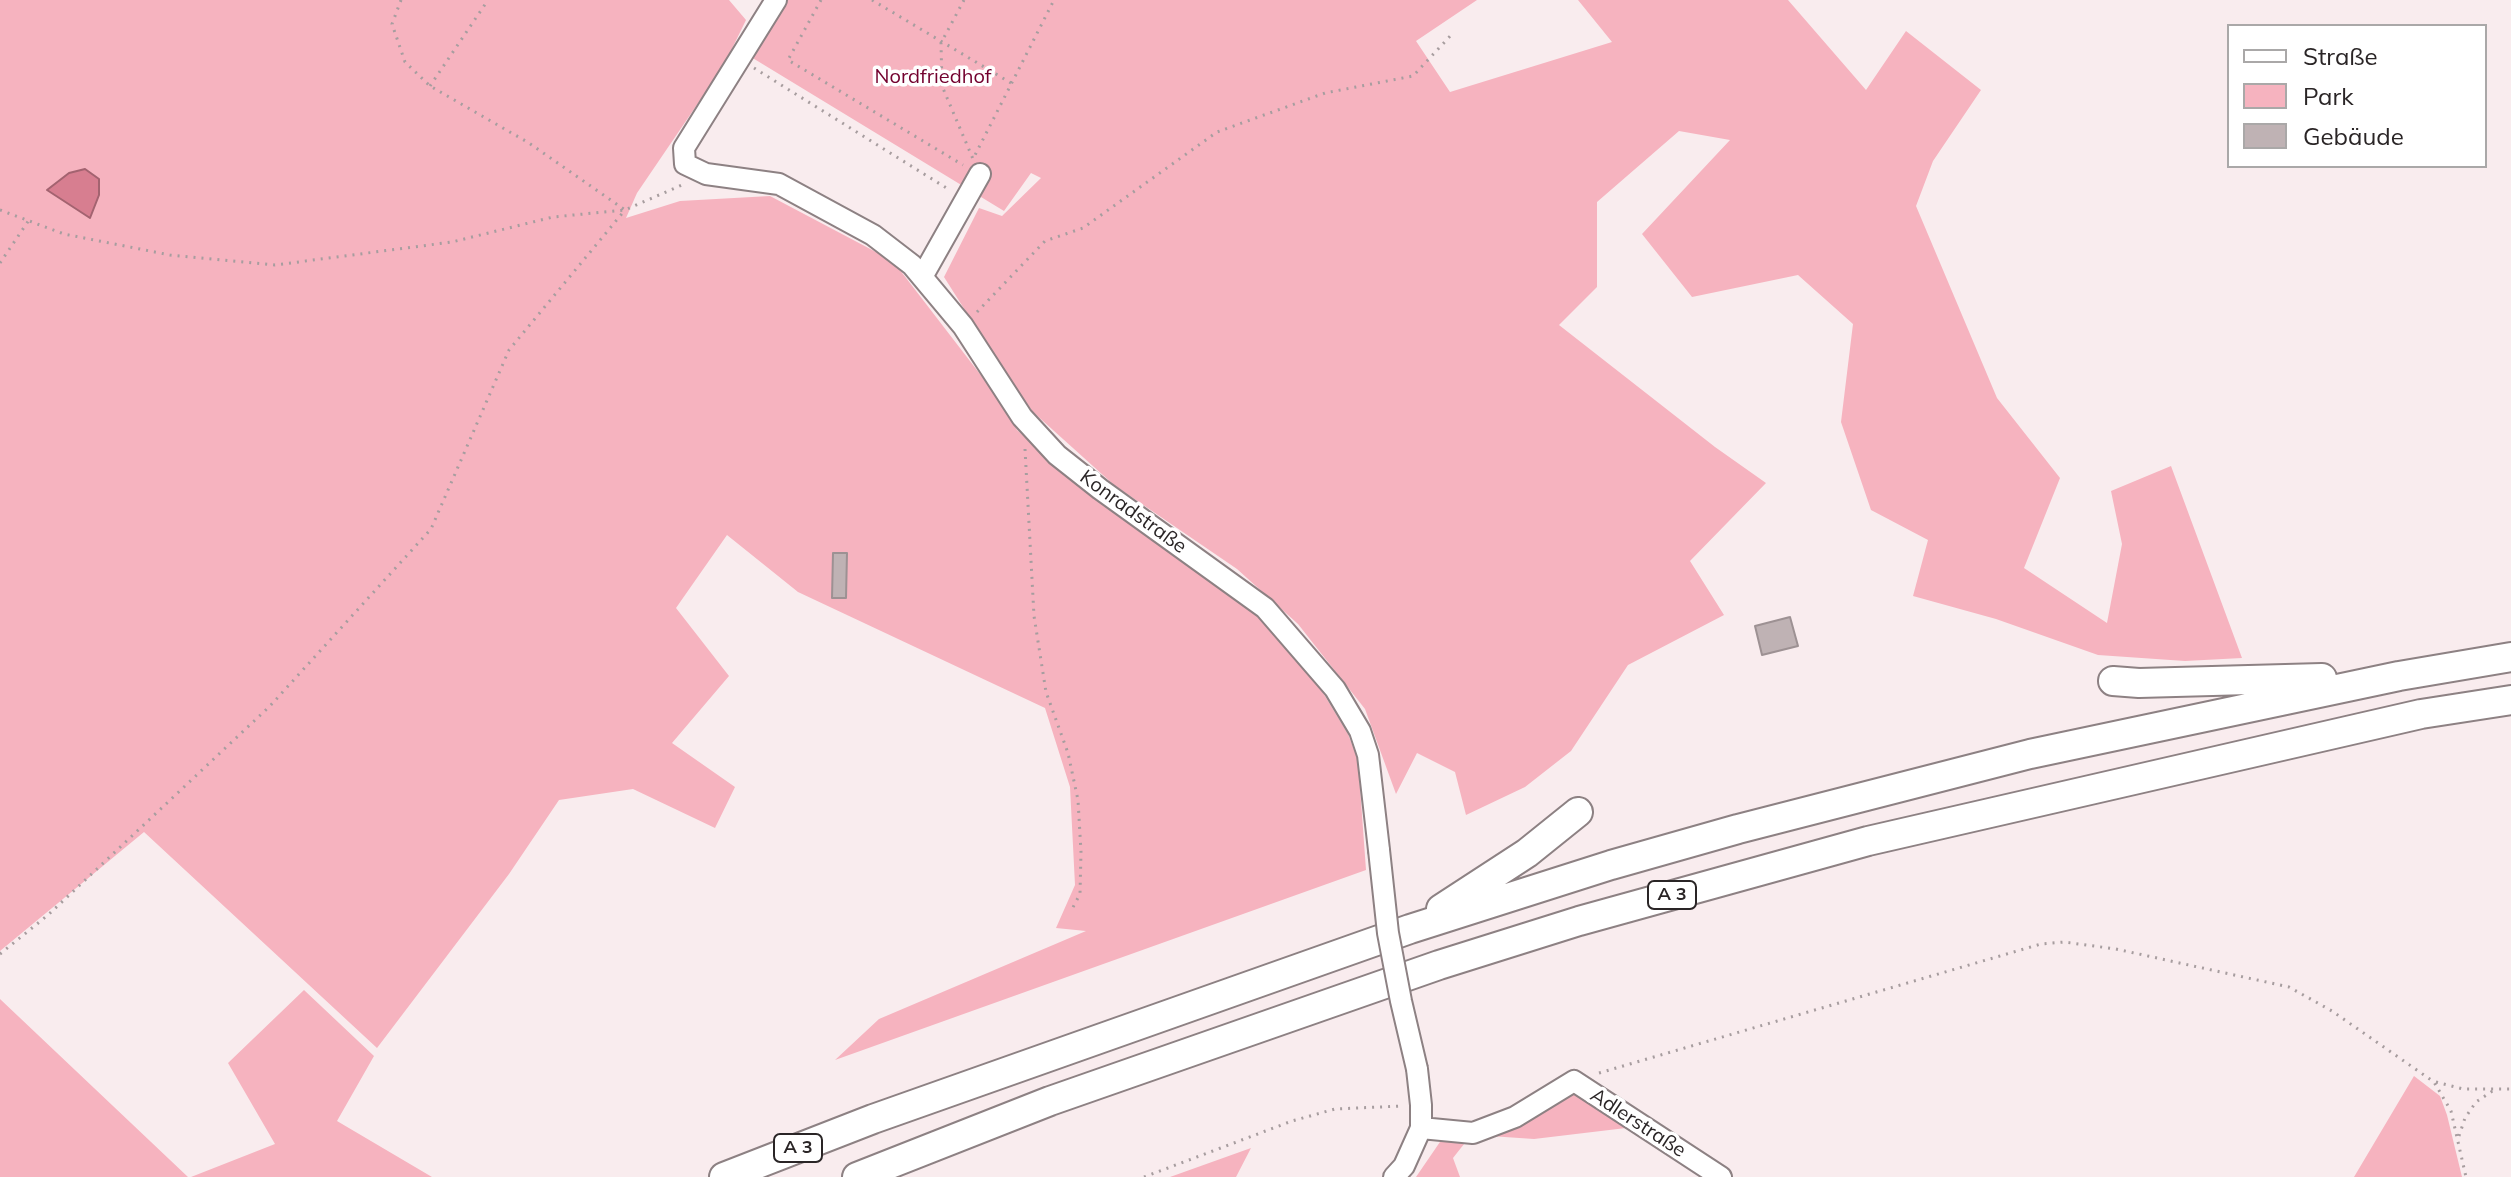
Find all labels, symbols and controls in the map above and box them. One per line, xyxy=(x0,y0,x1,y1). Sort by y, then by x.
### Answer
legend xyxy=(2227,24,2487,168)
text: Straße xyxy=(2303,41,2378,71)
park label: Nordfriedhof xyxy=(875,65,991,89)
text: Park xyxy=(2303,81,2354,111)
text: Gebäude xyxy=(2303,121,2404,151)
street label: Konradstraße xyxy=(1075,465,1191,559)
road number: A 3 xyxy=(1648,881,1696,909)
street label: Adlerstraße xyxy=(1586,1083,1690,1163)
road number: A 3 xyxy=(774,1134,822,1162)

